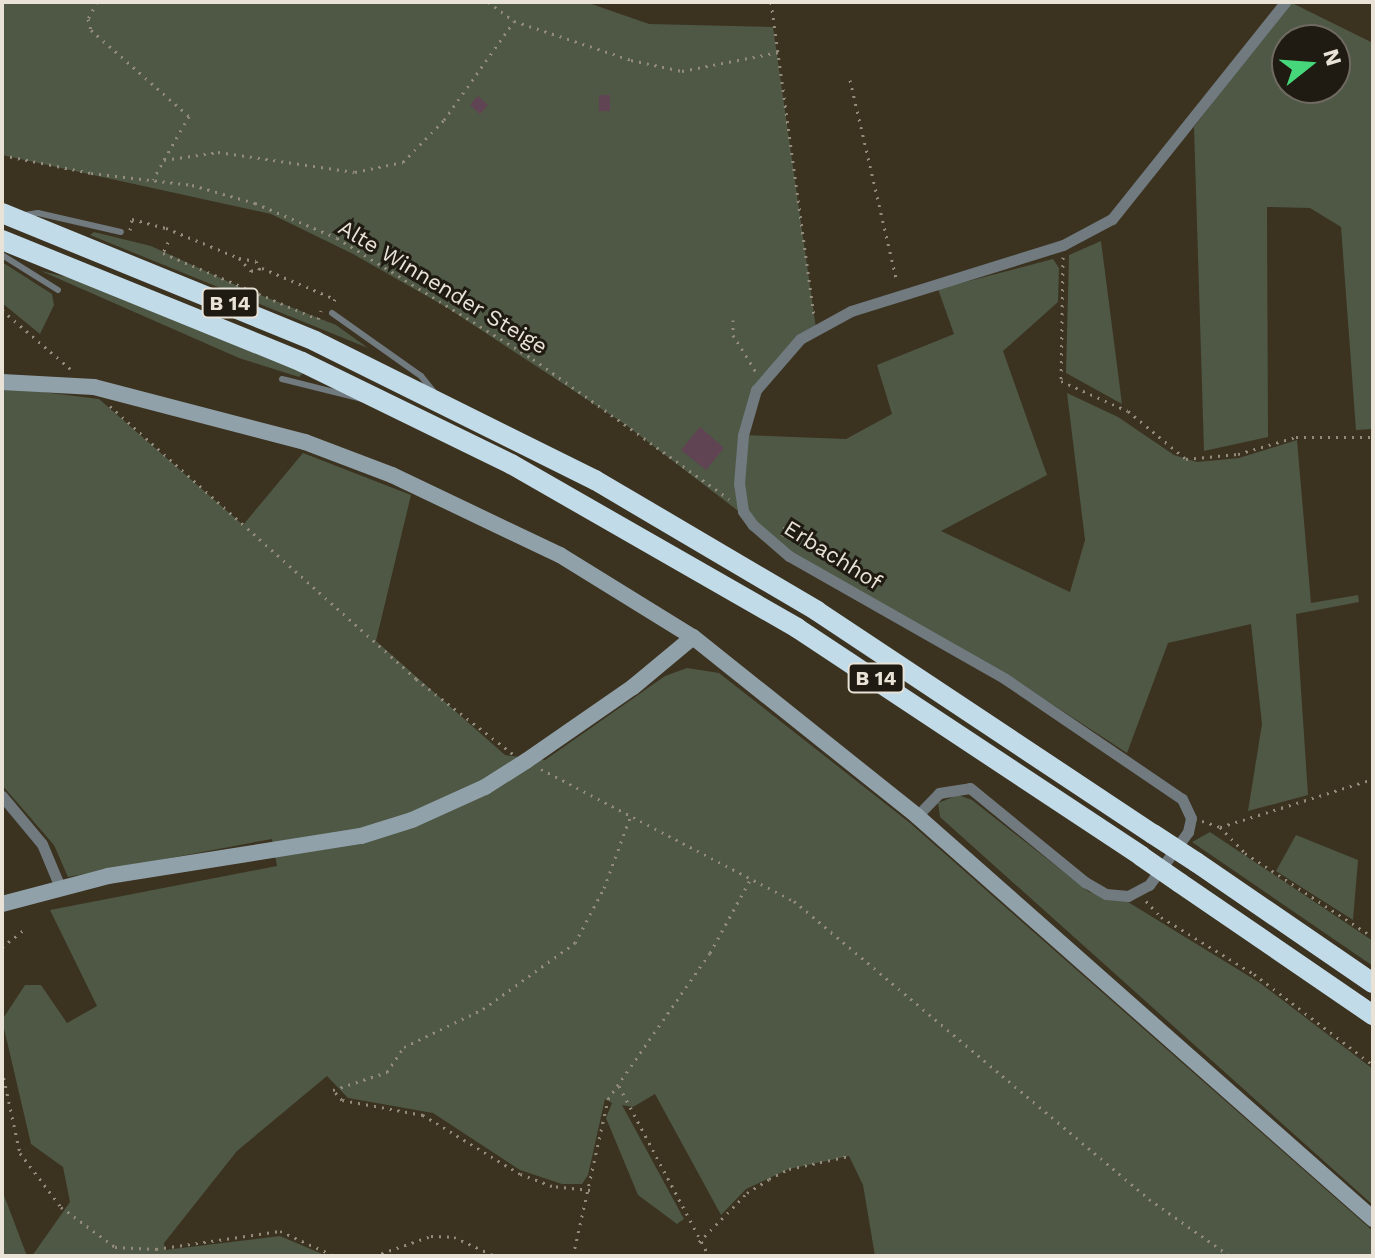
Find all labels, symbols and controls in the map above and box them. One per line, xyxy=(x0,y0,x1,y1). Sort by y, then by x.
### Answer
north arrow xyxy=(1271,24,1351,104)
text: N xyxy=(1318,46,1347,69)
street label: Alte Winnender Steige xyxy=(333,214,553,360)
road number: B 14 xyxy=(200,287,260,319)
street label: Erbachhof xyxy=(779,515,887,595)
road number: B 14 xyxy=(846,662,906,694)

